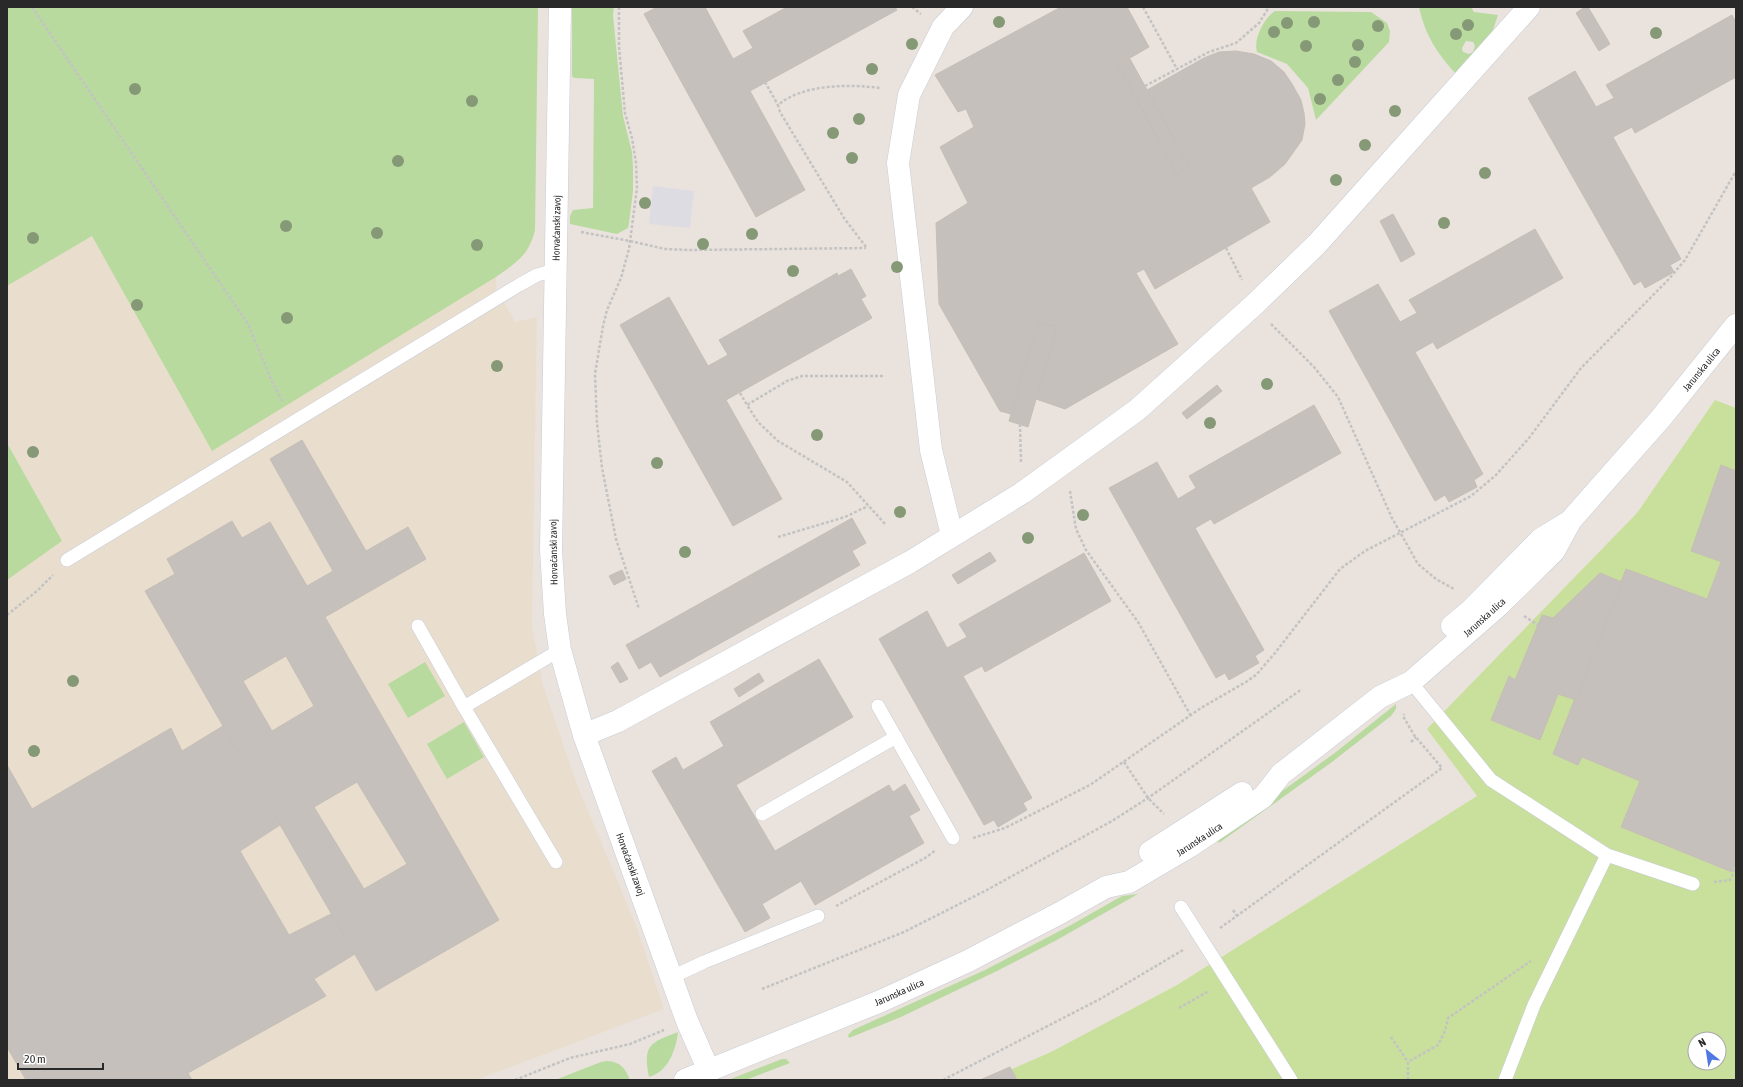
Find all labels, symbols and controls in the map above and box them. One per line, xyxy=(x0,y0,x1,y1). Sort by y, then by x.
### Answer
street label: Horvaćanski zavoj xyxy=(550,195,563,261)
street label: Jarunska ulica xyxy=(1681,345,1722,393)
street label: Horvaćanski zavoj xyxy=(547,519,560,585)
street label: Jarunska ulica xyxy=(1461,595,1508,639)
street label: Jarunska ulica xyxy=(1174,820,1225,858)
street label: Horvaćanski zavoj xyxy=(614,831,647,897)
street label: Jarunska ulica xyxy=(873,977,926,1008)
north arrow xyxy=(1687,1031,1727,1071)
text: N xyxy=(1696,1036,1708,1049)
scale bar xyxy=(18,1045,103,1071)
text: 20 m xyxy=(24,1052,46,1066)

